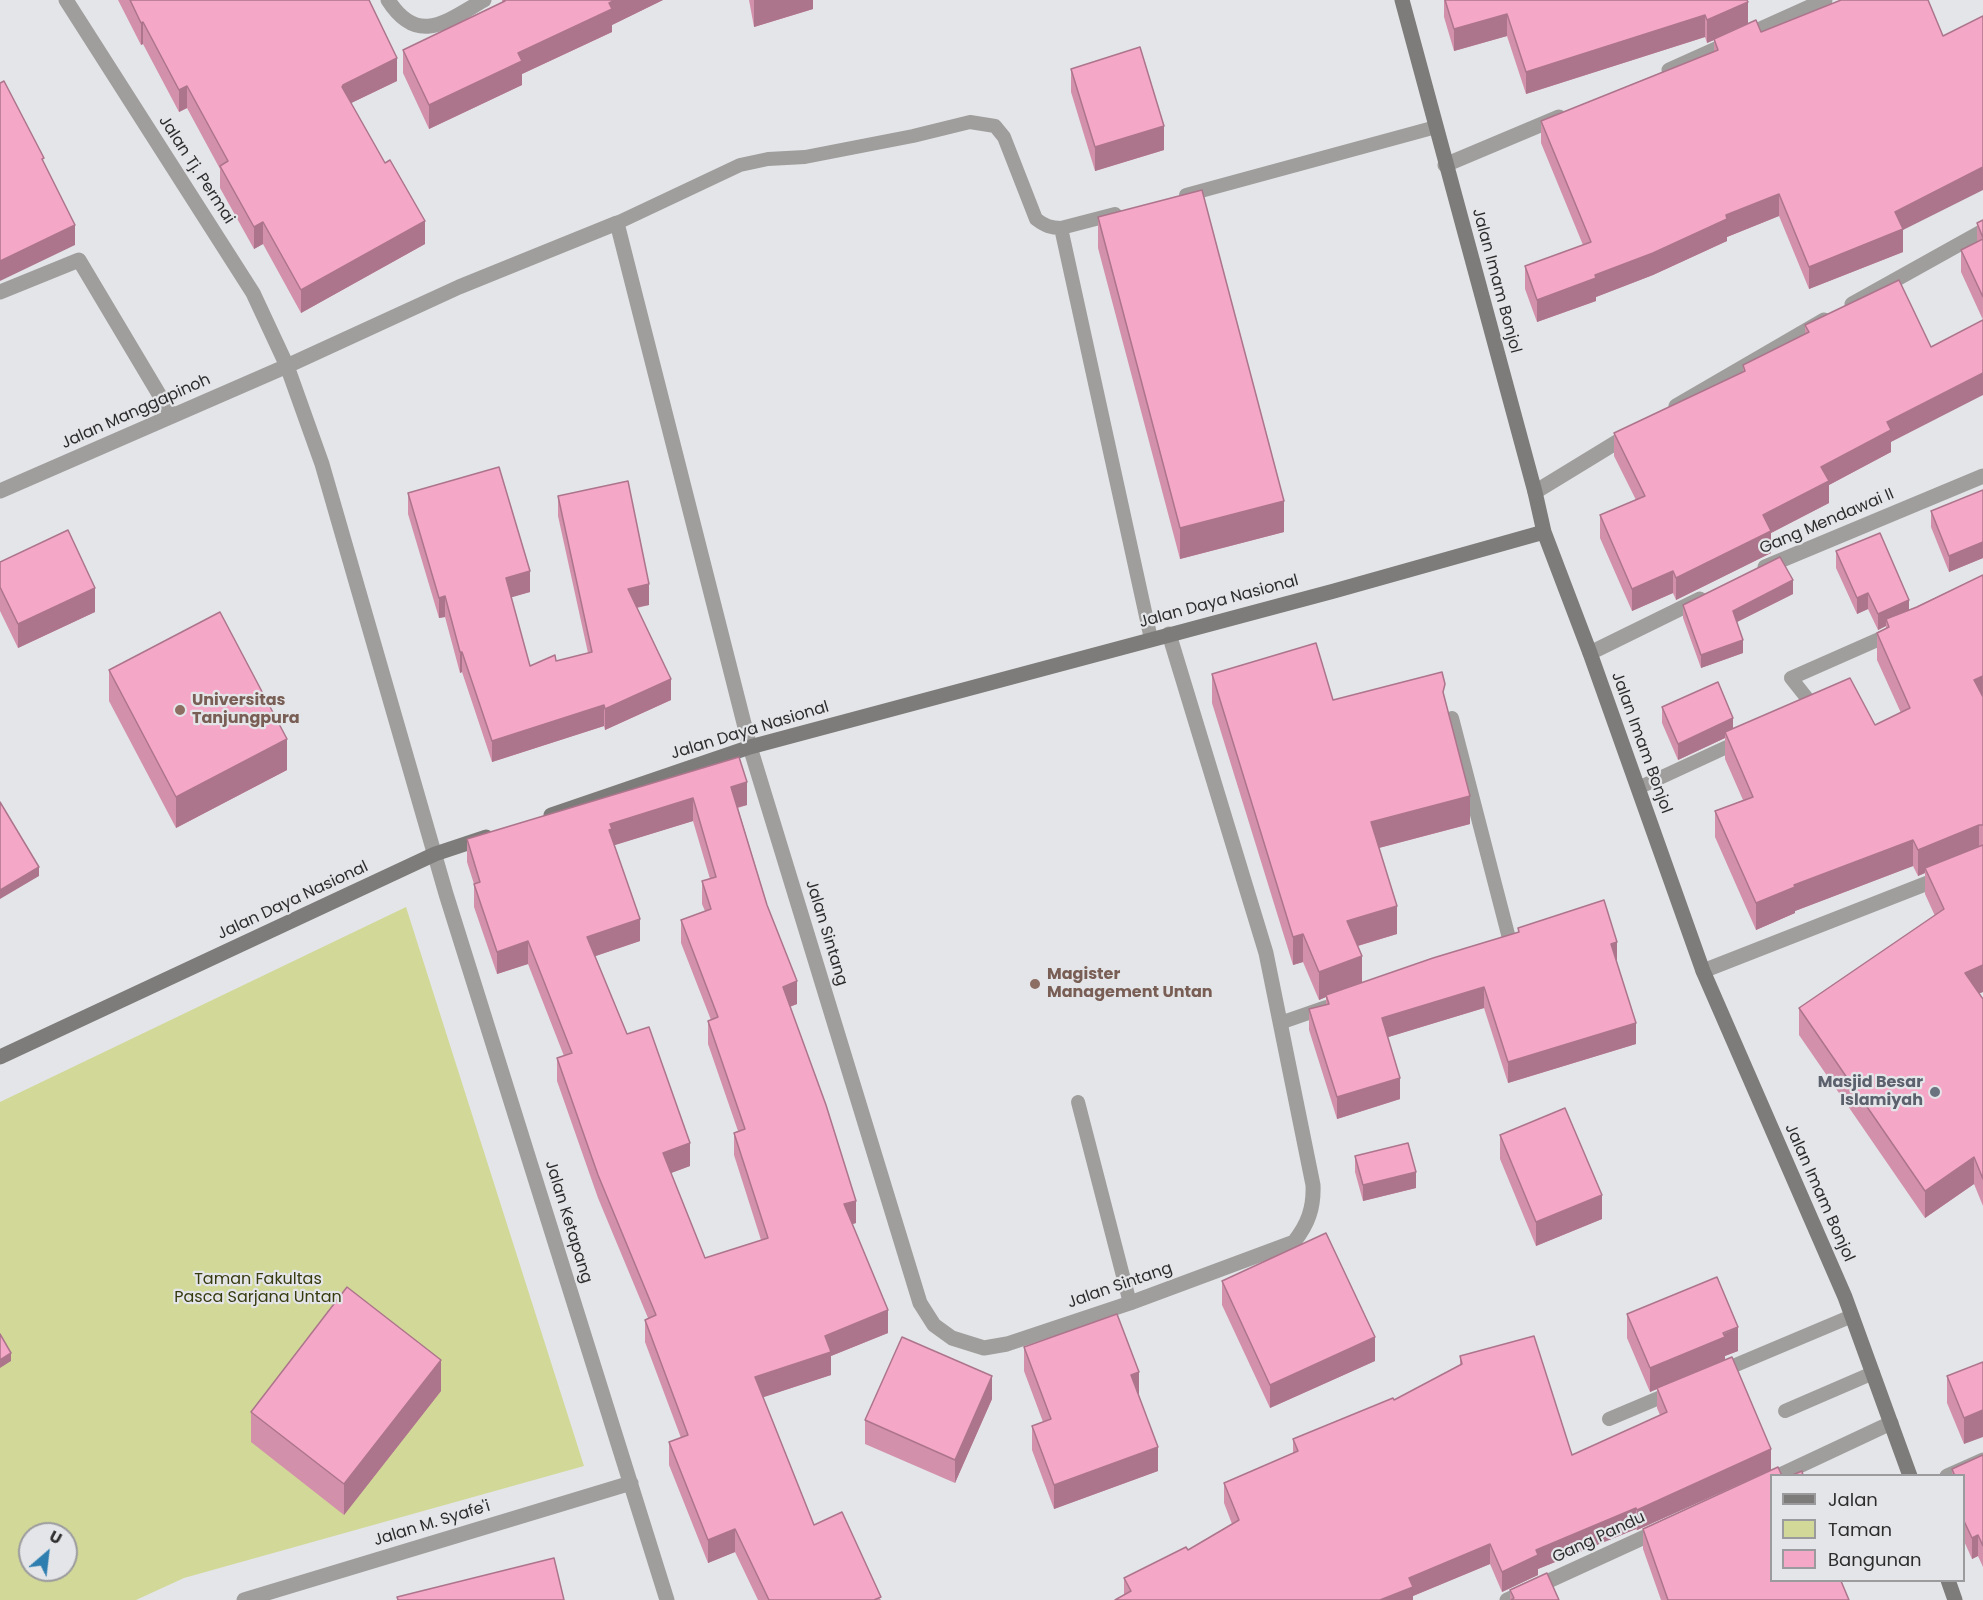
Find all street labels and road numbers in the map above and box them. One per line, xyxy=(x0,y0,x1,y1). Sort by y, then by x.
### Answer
street label: Jalan Tj. Permai xyxy=(154,112,238,228)
street label: Jalan Imam Bonjol xyxy=(1467,207,1525,355)
street label: Jalan Manggapinoh xyxy=(58,370,214,454)
street label: Gang Mendawai II xyxy=(1757,485,1897,559)
street label: Jalan Daya Nasional xyxy=(1137,571,1301,633)
street label: Jalan Imam Bonjol xyxy=(1607,670,1675,816)
street label: Jalan Daya Nasional xyxy=(669,698,831,764)
street label: Jalan Daya Nasional xyxy=(214,858,372,944)
street label: Jalan Sintang xyxy=(801,878,851,988)
street label: Jalan Imam Bonjol xyxy=(1780,1121,1858,1265)
street label: Jalan Ketapang xyxy=(540,1158,596,1286)
street label: Jalan Sintang xyxy=(1065,1259,1175,1313)
street label: Jalan M. Syafe'i xyxy=(371,1497,493,1551)
street label: Gang Pandu xyxy=(1550,1508,1648,1568)

